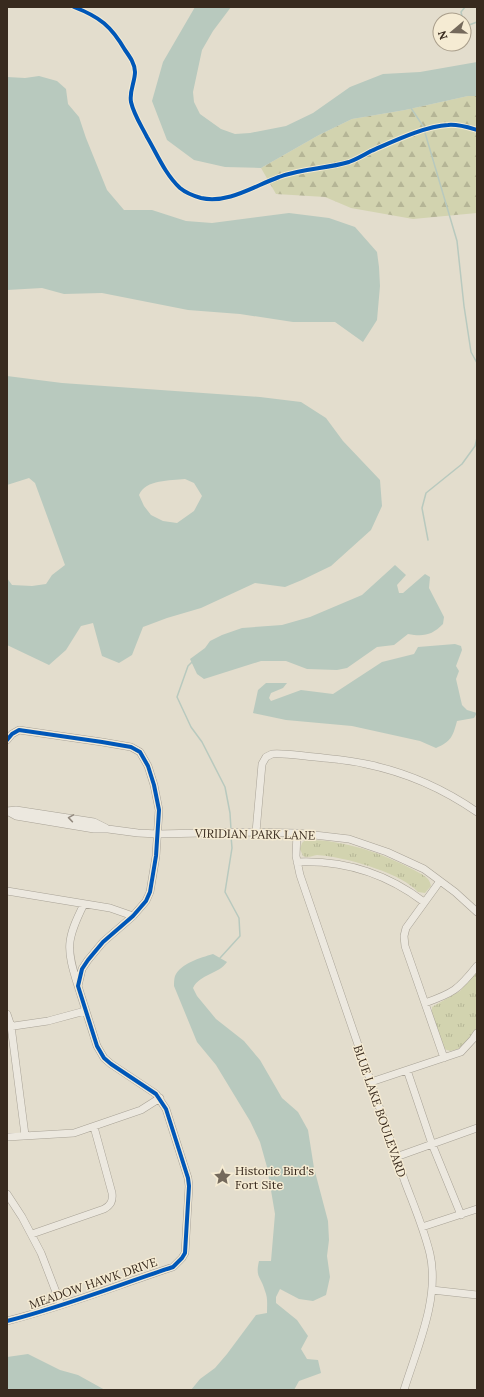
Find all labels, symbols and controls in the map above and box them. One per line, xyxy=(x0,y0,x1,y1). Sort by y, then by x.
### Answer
north arrow xyxy=(432,12,472,52)
text: N xyxy=(434,28,451,42)
one-way arrow xyxy=(68,814,74,823)
street label: VIRIDIAN PARK LANE xyxy=(194,825,315,843)
street label: BLUE LAKE BOULEVARD xyxy=(350,1043,410,1179)
place label: Historic Bird's Fort Site xyxy=(235,1163,315,1192)
place icon: Historic Bird's Fort Site xyxy=(212,1167,232,1187)
street label: MEADOW HAWK DRIVE xyxy=(27,1254,159,1312)

